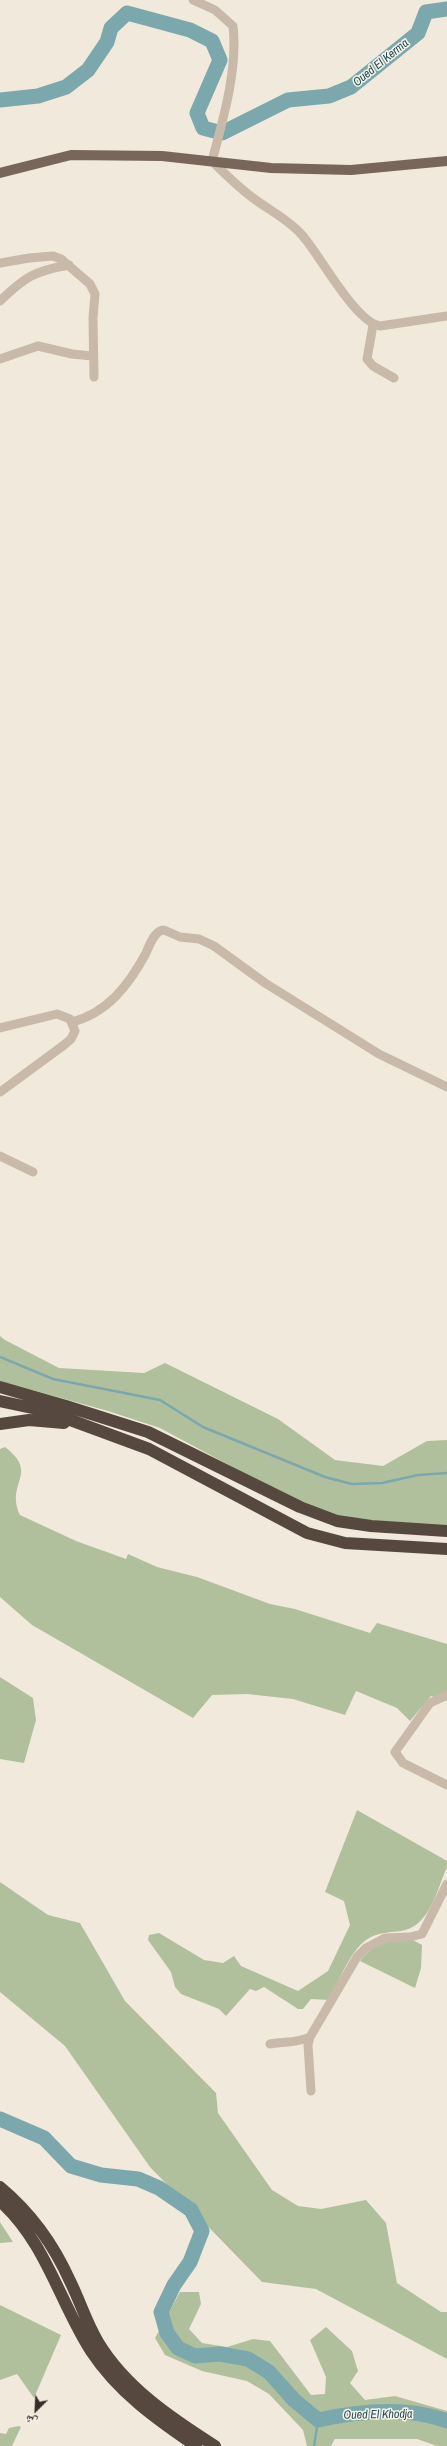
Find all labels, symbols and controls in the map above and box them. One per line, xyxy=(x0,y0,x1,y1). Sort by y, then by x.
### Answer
water label: Oued El Kerma xyxy=(350,36,412,90)
north arrow xyxy=(16,2390,56,2430)
water label: Oued El Khodja xyxy=(343,2407,413,2423)
text: ش xyxy=(23,2412,39,2430)

